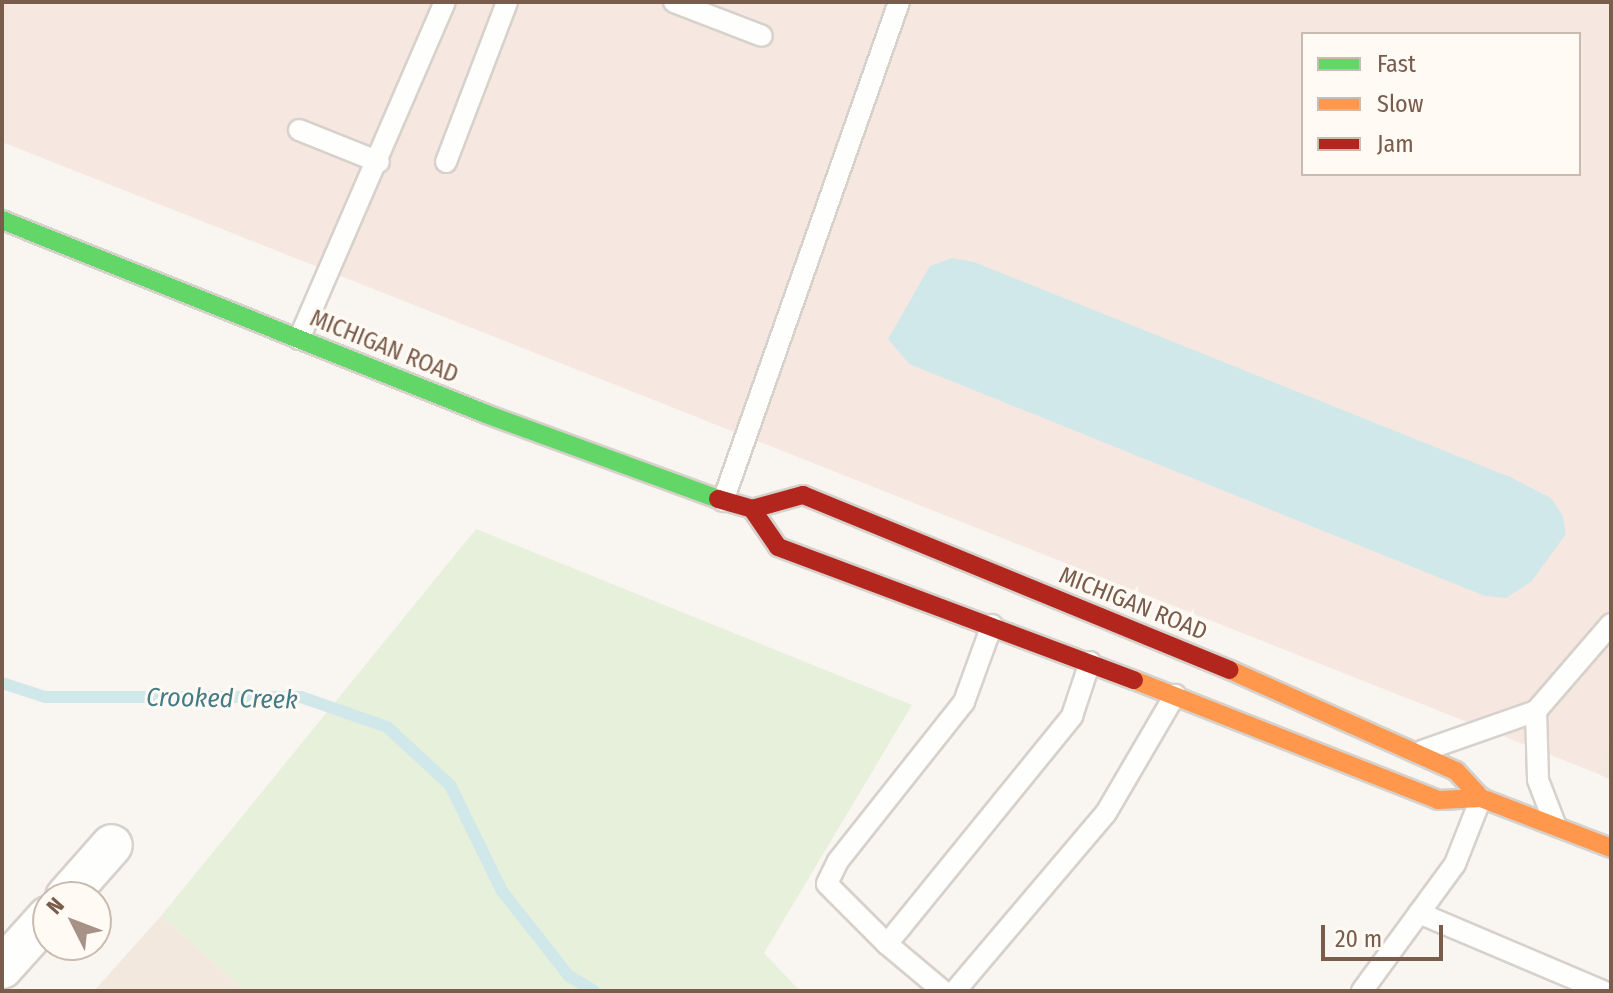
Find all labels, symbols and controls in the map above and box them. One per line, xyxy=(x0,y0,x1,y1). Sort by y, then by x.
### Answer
legend xyxy=(1301,32,1581,176)
text: Fast xyxy=(1377,50,1416,78)
text: Slow xyxy=(1377,90,1423,118)
text: Jam xyxy=(1377,130,1414,158)
street label: MICHIGAN ROAD xyxy=(306,304,462,390)
street label: MICHIGAN ROAD xyxy=(1055,561,1211,647)
water label: Crooked Creek xyxy=(146,682,298,716)
north arrow xyxy=(32,881,112,961)
text: N xyxy=(41,892,70,920)
scale bar xyxy=(1325,909,1447,959)
text: 20 m xyxy=(1335,925,1382,953)

